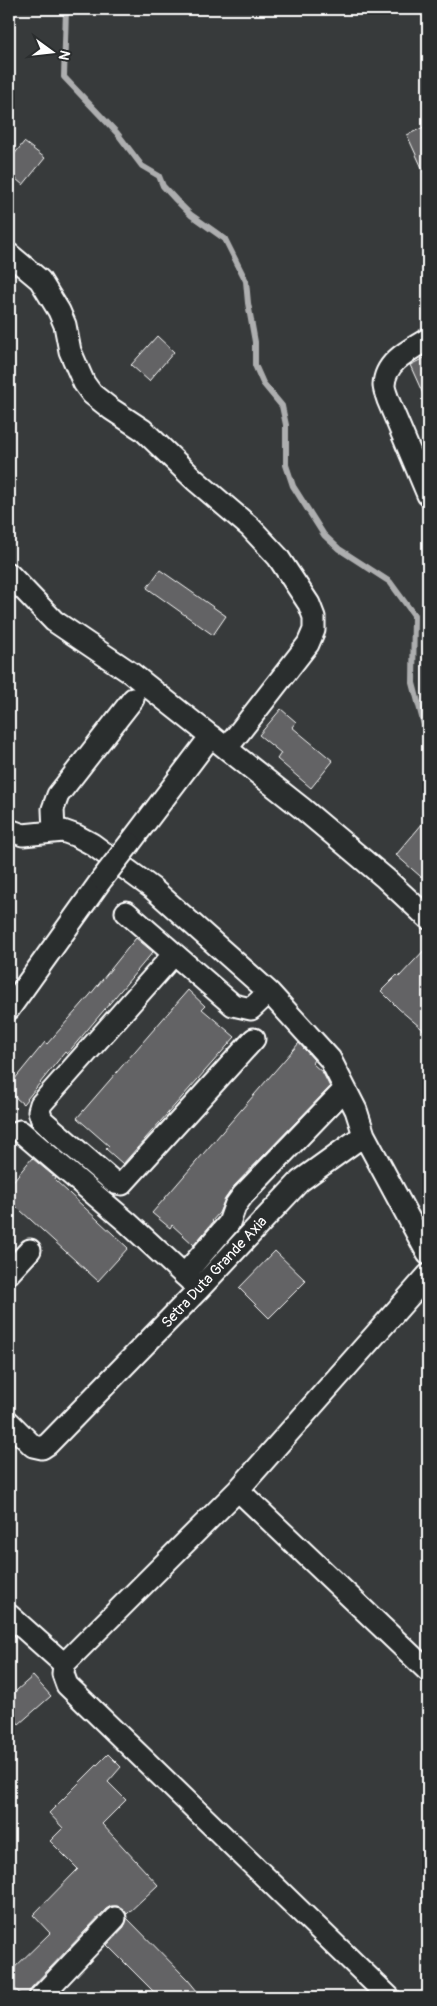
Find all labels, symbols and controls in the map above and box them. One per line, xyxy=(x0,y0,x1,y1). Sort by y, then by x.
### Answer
north arrow xyxy=(28,28,78,78)
text: N xyxy=(55,48,74,62)
street label: Setra Duta Grande Axia xyxy=(158,1212,271,1332)

